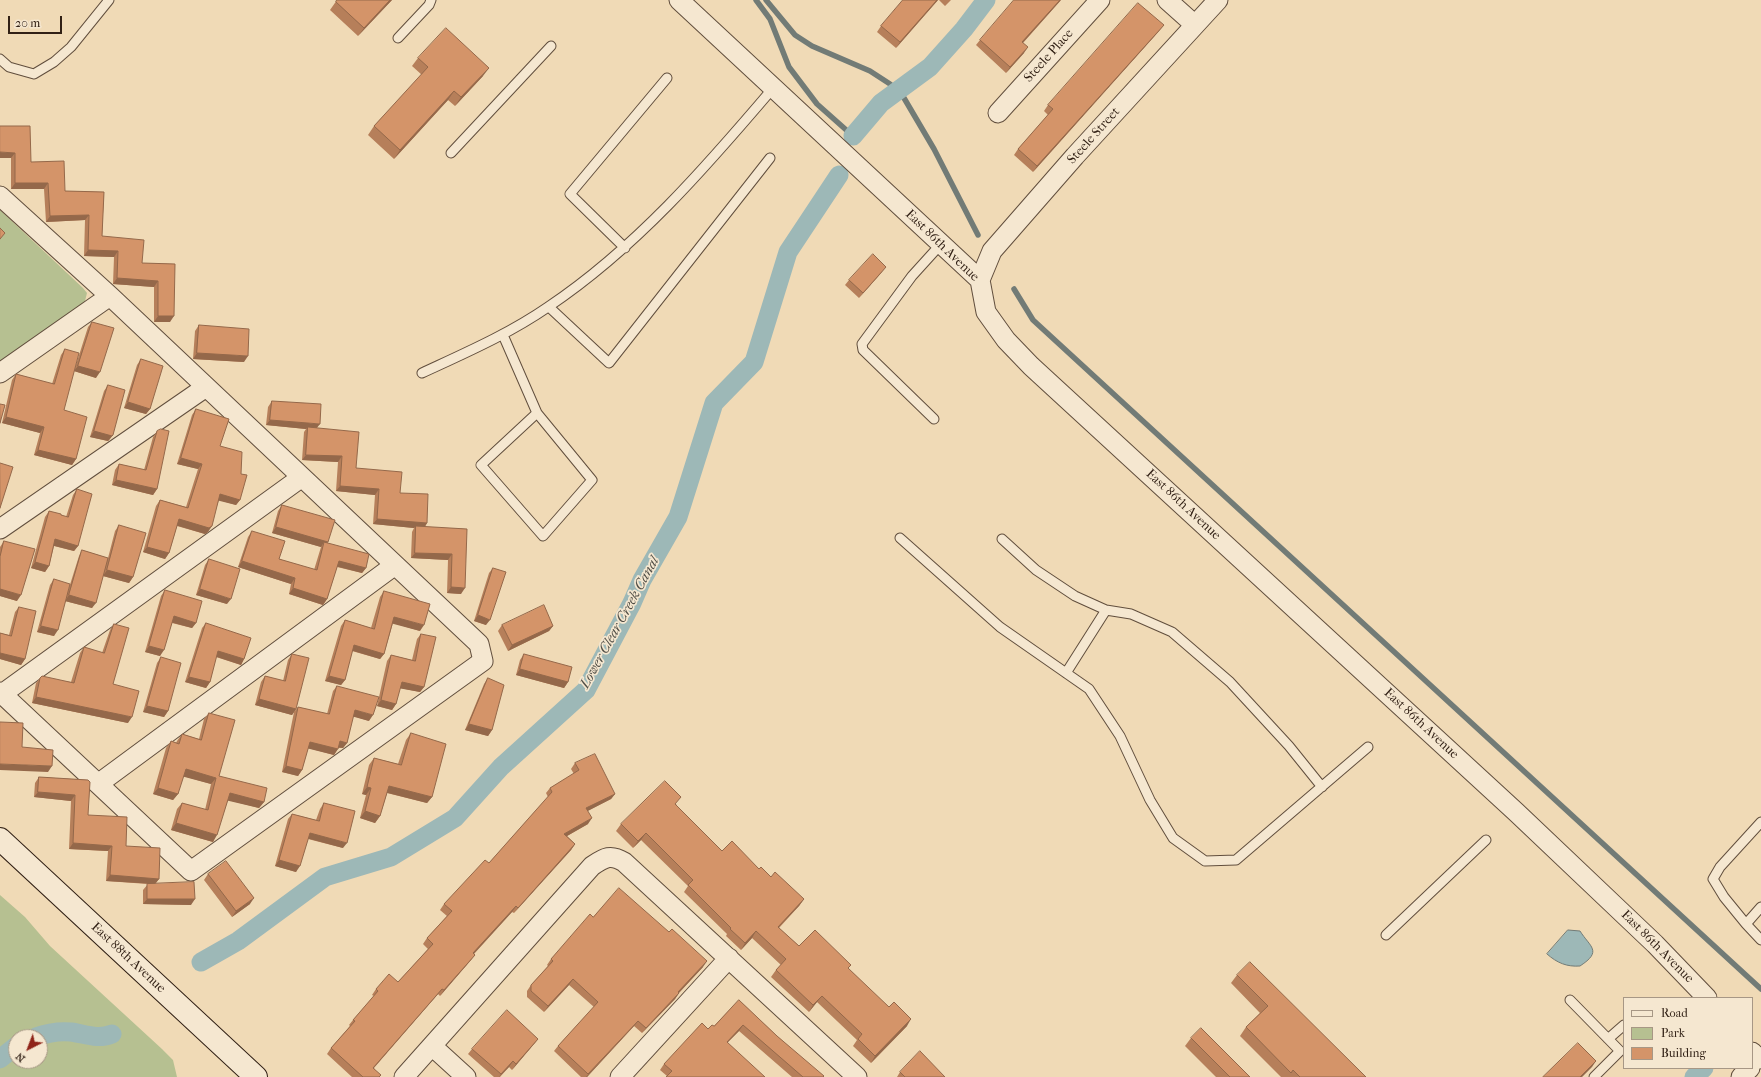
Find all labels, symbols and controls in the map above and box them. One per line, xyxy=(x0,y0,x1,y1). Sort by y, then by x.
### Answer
scale bar xyxy=(10,8,64,34)
text: 20 m xyxy=(15,16,40,30)
street label: Steele Place xyxy=(1021,26,1077,86)
street label: Steele Street xyxy=(1064,104,1124,168)
street label: East 86th Avenue xyxy=(902,207,982,285)
street label: East 86th Avenue xyxy=(1142,466,1224,544)
water label: Lower Clear Creek Canal xyxy=(577,554,663,692)
street label: East 86th Avenue xyxy=(1380,685,1462,763)
street label: East 86th Avenue xyxy=(1617,907,1697,987)
street label: East 88th Avenue xyxy=(88,920,168,996)
legend xyxy=(1623,997,1753,1069)
text: Road xyxy=(1661,1006,1688,1020)
text: Park xyxy=(1661,1026,1685,1040)
north arrow xyxy=(8,1029,48,1069)
text: Building xyxy=(1661,1046,1706,1060)
text: N xyxy=(13,1050,28,1065)

